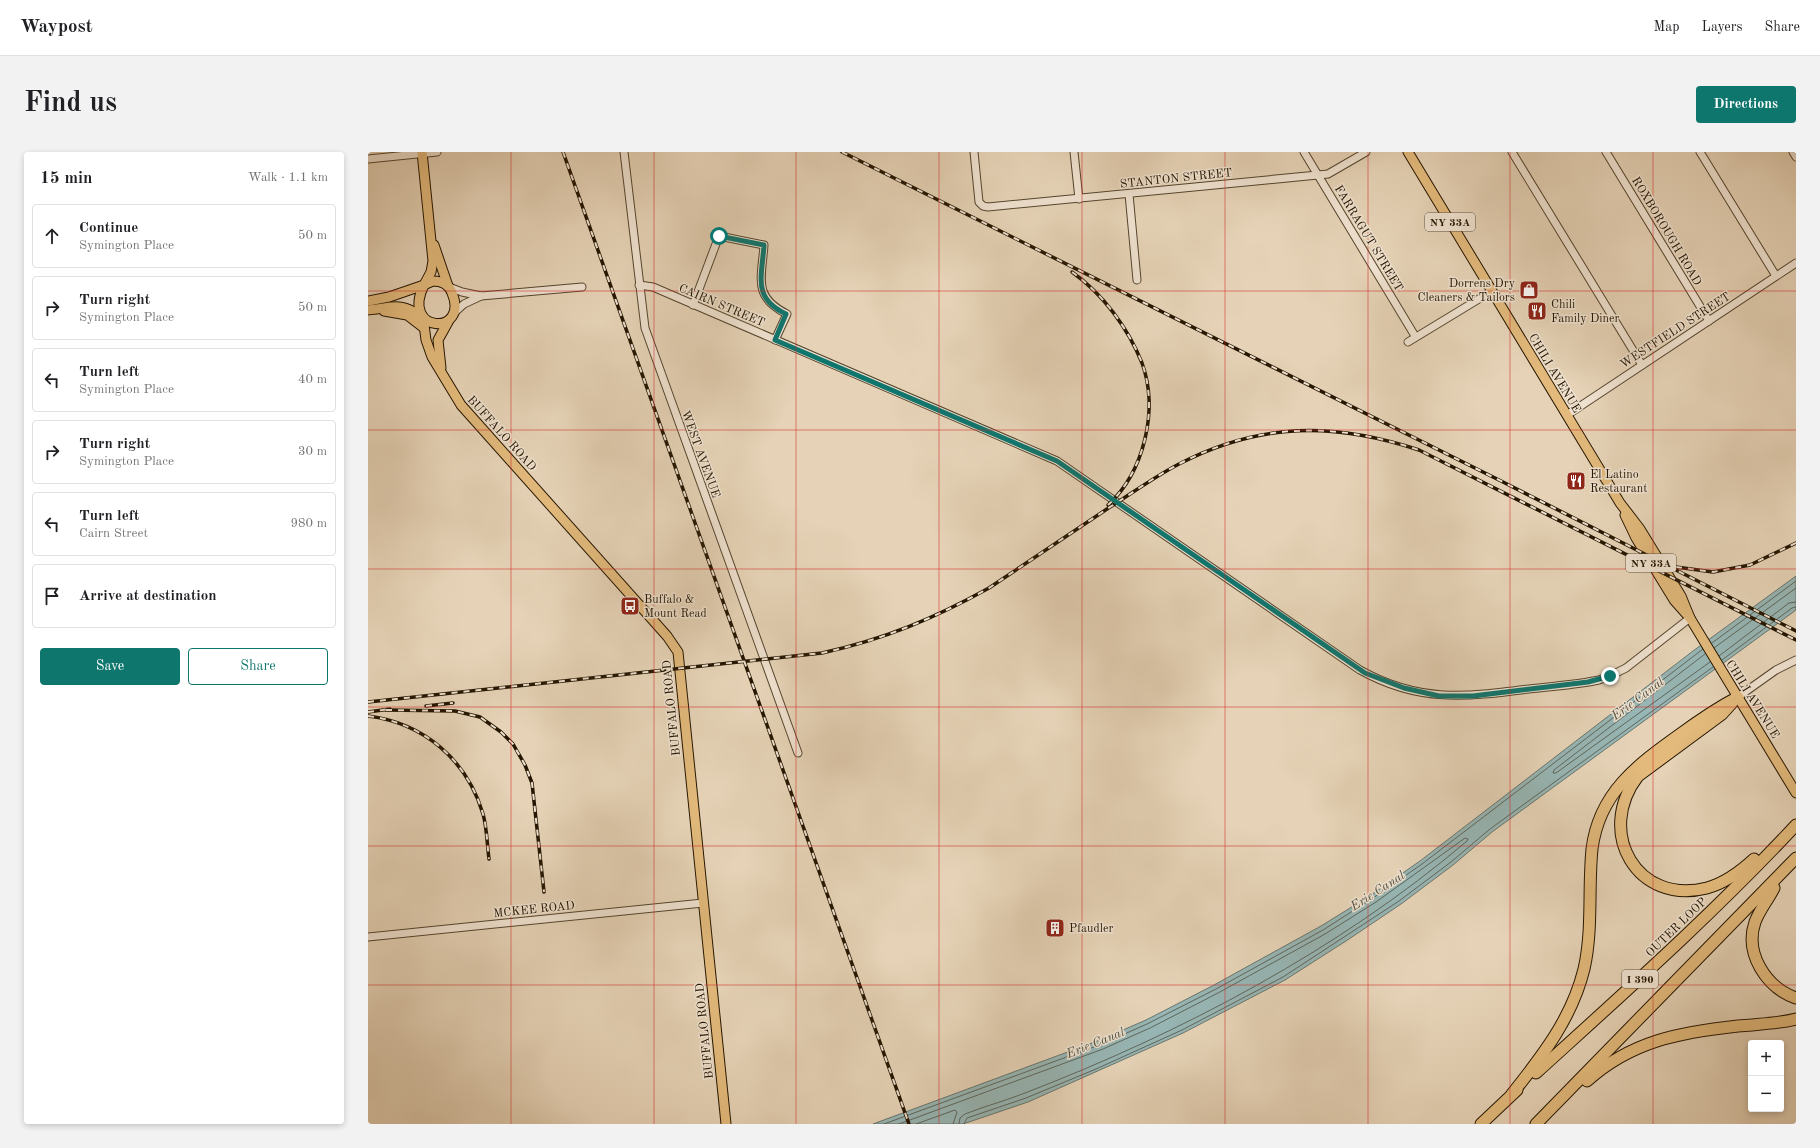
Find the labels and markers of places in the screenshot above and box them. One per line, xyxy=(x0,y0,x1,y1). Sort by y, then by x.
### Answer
place label: Dorrens Dry Cleaners & Tailors xyxy=(1418,278,1516,304)
shop icon: Dorrens Dry Cleaners & Tailors xyxy=(1518,279,1540,301)
place label: Chili Family Diner xyxy=(1551,299,1620,325)
restaurant icon: Chili Family Diner xyxy=(1526,300,1548,322)
place label: El Latino Restaurant xyxy=(1590,469,1647,495)
restaurant icon: El Latino Restaurant xyxy=(1565,470,1587,492)
place label: Buffalo & Mount Read xyxy=(644,594,707,620)
bus stop icon: Buffalo & Mount Read xyxy=(619,595,641,617)
building icon: Pfaudler xyxy=(1044,917,1066,939)
place label: Pfaudler xyxy=(1069,923,1113,935)

